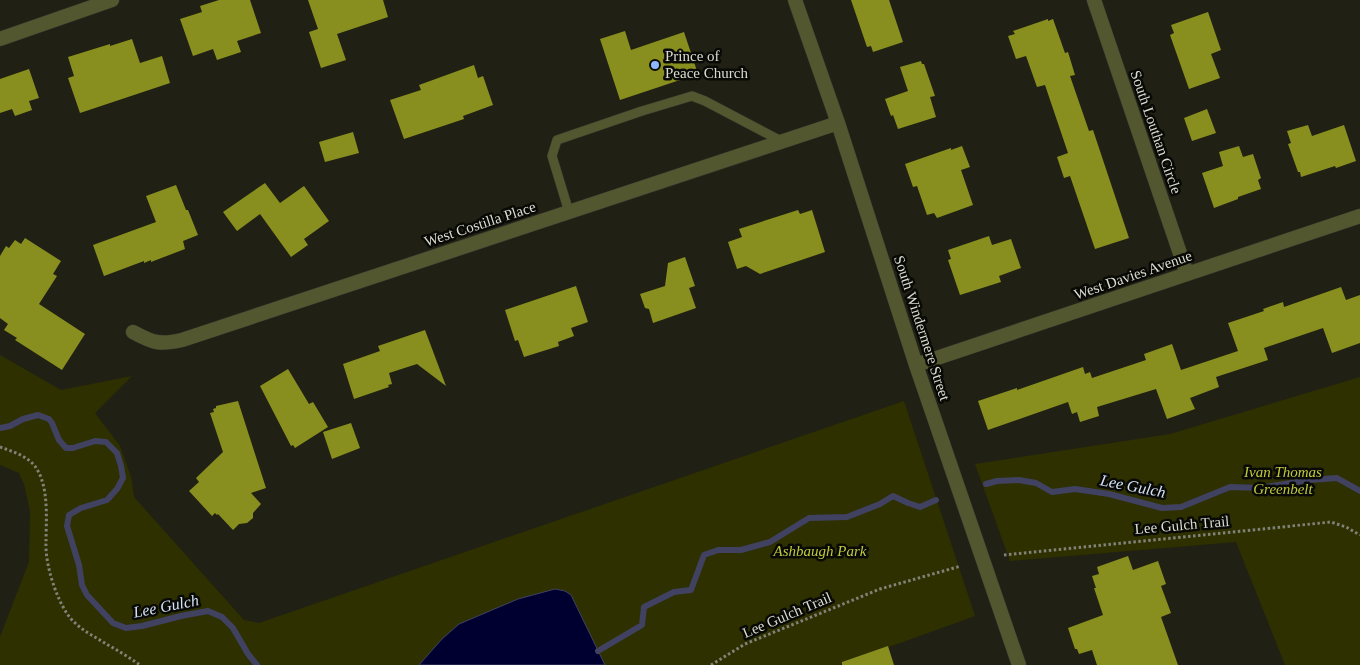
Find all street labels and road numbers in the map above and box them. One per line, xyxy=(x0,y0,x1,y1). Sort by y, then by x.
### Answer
street label: South Louthan Circle xyxy=(1127,68,1185,196)
street label: West Costilla Place xyxy=(422,198,538,250)
street label: West Davies Avenue xyxy=(1072,247,1194,303)
street label: South Windermere Street xyxy=(891,253,953,403)
street label: Lee Gulch Trail xyxy=(1134,513,1230,537)
street label: Lee Gulch Trail xyxy=(740,589,834,641)

